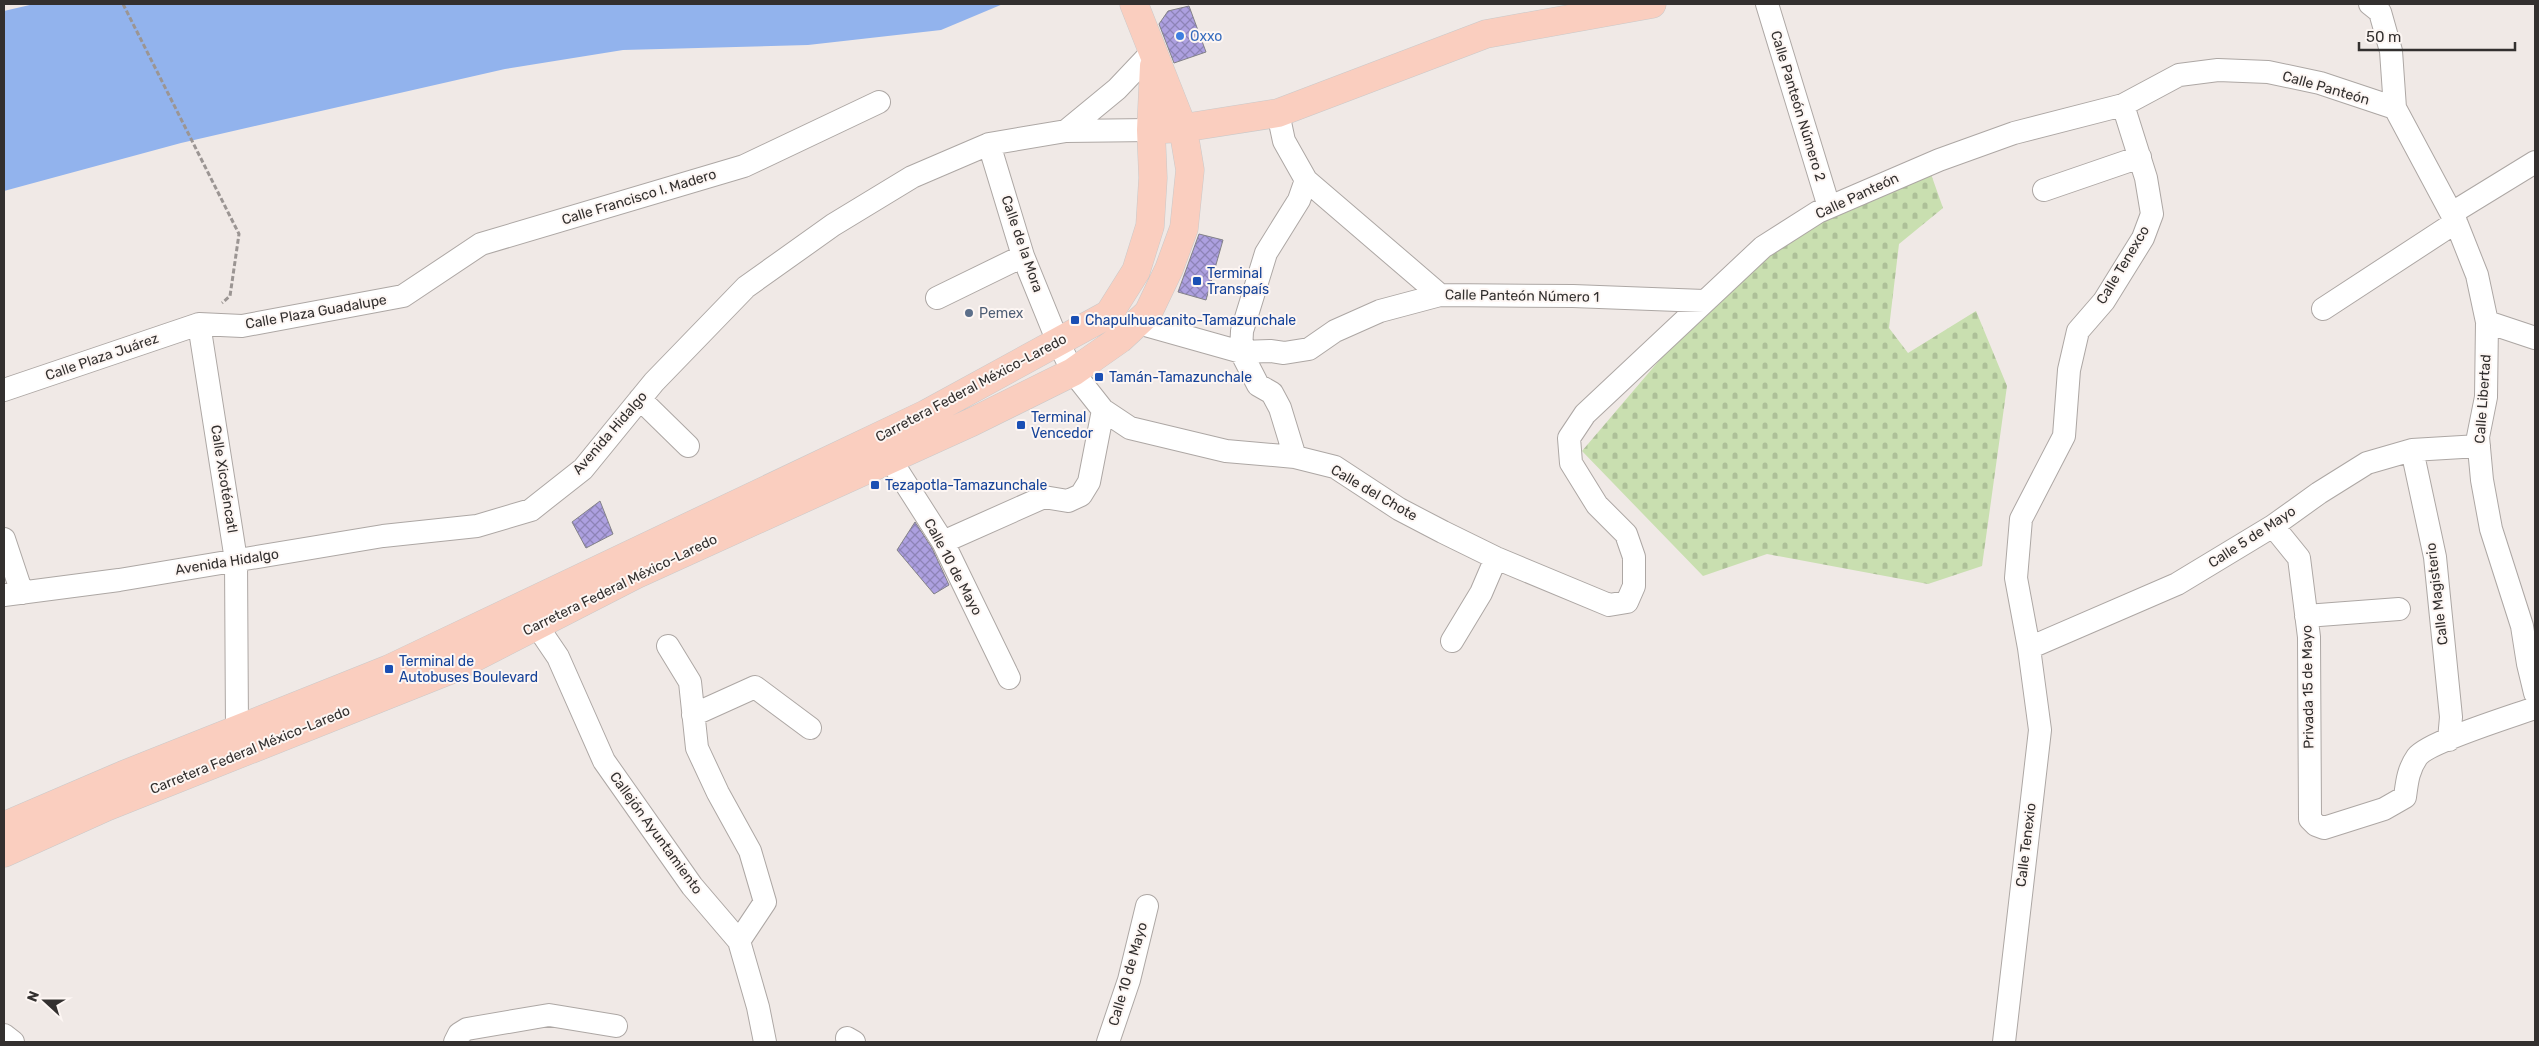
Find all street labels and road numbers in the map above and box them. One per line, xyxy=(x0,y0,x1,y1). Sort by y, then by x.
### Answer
street label: Calle Panteón Número 2 xyxy=(1767,29,1829,183)
street label: Calle Panteón xyxy=(2280,67,2372,109)
street label: Calle Francisco I. Madero xyxy=(560,165,718,229)
street label: Calle Panteón xyxy=(1813,169,1901,223)
street label: Calle de la Mora xyxy=(997,193,1047,295)
street label: Calle Tenexco xyxy=(2093,223,2153,307)
street label: Calle Panteón Número 1 xyxy=(1445,286,1599,306)
street label: Calle Plaza Guadalupe xyxy=(244,291,388,333)
street label: Calle Plaza Juárez xyxy=(43,330,161,384)
street label: Carretera Federal México-Laredo xyxy=(873,330,1069,446)
street label: Calle Libertad xyxy=(2471,354,2495,444)
street label: Avenida Hidalgo xyxy=(569,388,651,478)
street label: Calle Xicoténcatl xyxy=(207,424,241,534)
street label: Calle del Chote xyxy=(1328,461,1421,525)
street label: Calle 5 de Mayo xyxy=(2205,502,2299,572)
street label: Calle 10 de Mayo xyxy=(920,516,986,618)
street label: Carretera Federal México-Laredo xyxy=(520,530,720,640)
street label: Calle Magisterio xyxy=(2422,542,2452,646)
street label: Avenida Hidalgo xyxy=(174,545,280,579)
street label: Privada 15 de Mayo xyxy=(2298,625,2318,749)
street label: Carretera Federal México-Laredo xyxy=(148,702,352,798)
street label: Callejón Ayuntamiento xyxy=(606,769,706,897)
street label: Calle Tenexio xyxy=(2012,802,2040,888)
street label: Calle 10 de Mayo xyxy=(1105,920,1151,1028)

